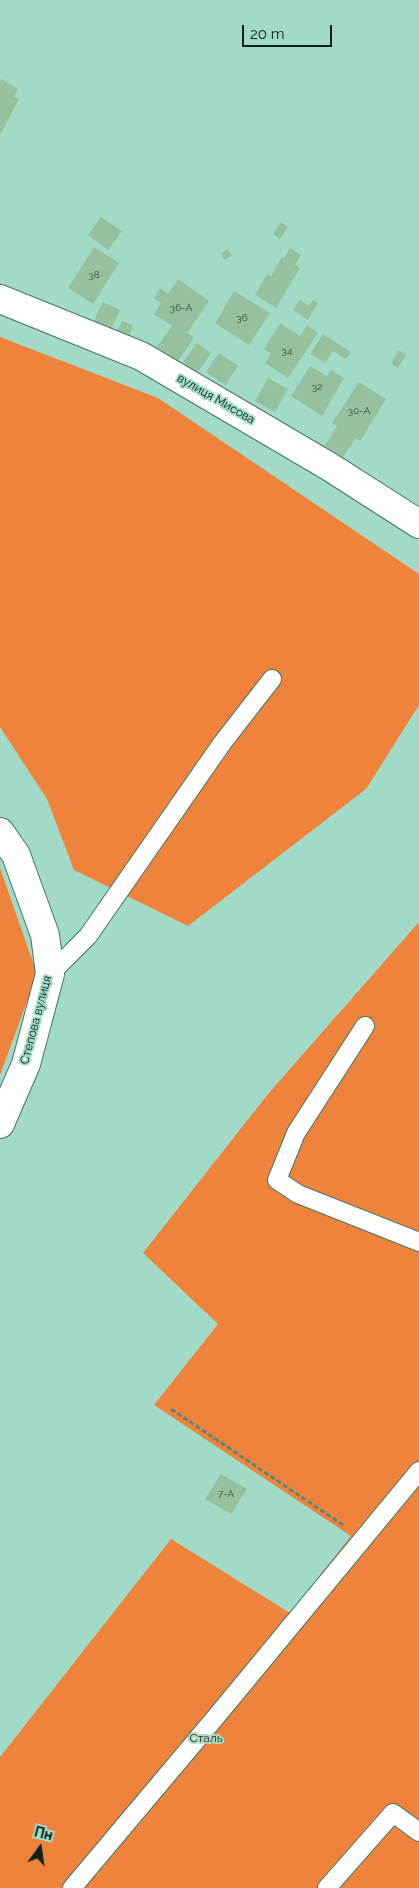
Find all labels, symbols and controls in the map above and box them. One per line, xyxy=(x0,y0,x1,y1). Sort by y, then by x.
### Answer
scale bar xyxy=(244,15,334,47)
text: 20 m xyxy=(250,25,285,43)
house number: 38 xyxy=(88,269,100,281)
house number: 36-А xyxy=(170,302,192,314)
house number: 36 xyxy=(236,312,248,324)
house number: 34 xyxy=(282,345,292,357)
street label: вулиця Мисова xyxy=(175,371,257,427)
house number: 32 xyxy=(312,381,322,393)
house number: 30-А xyxy=(348,405,370,417)
street label: Степова вулиця xyxy=(17,974,55,1066)
house number: 7-А xyxy=(218,1488,234,1500)
park label: Сталь xyxy=(189,1731,223,1745)
north arrow xyxy=(15,1823,65,1873)
text: Пн xyxy=(33,1823,55,1843)

